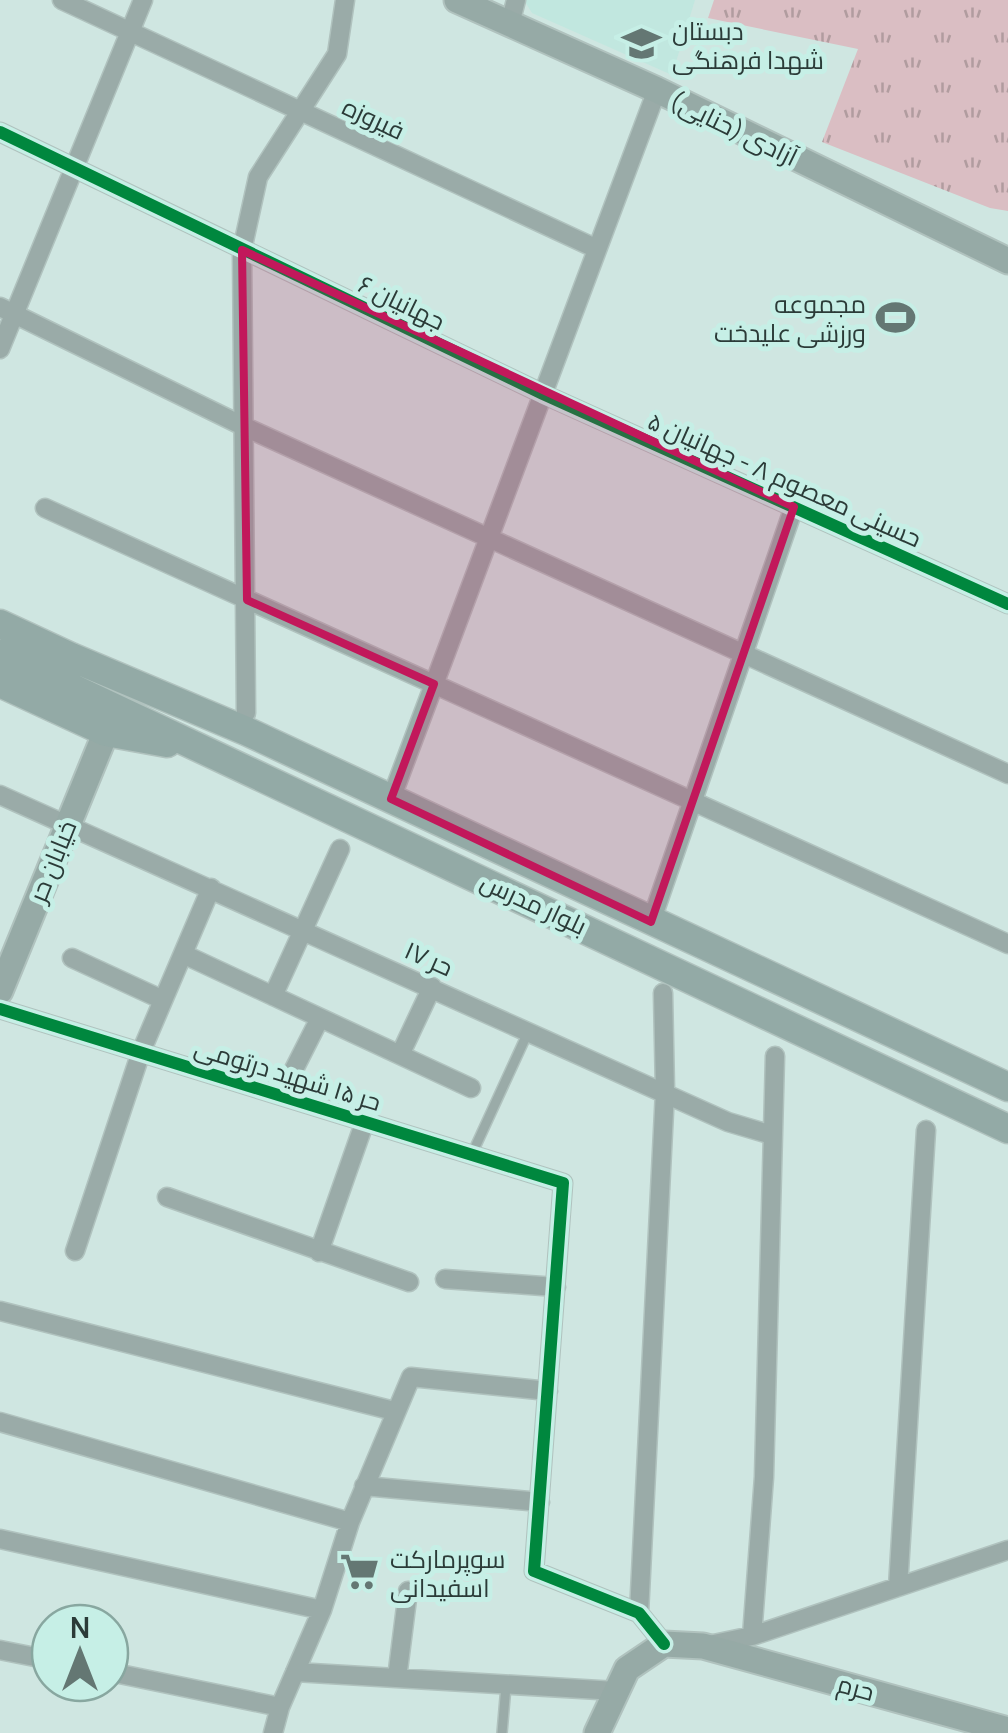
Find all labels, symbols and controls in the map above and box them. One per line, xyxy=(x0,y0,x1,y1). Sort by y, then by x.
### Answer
place label: دبستان شهدا فرهنگی xyxy=(672,13,824,77)
school or university icon: دبستان شهدا فرهنگی xyxy=(621,23,663,65)
street label: آزادی (حنایی) xyxy=(664,82,804,174)
street label: فیروزه xyxy=(337,88,411,148)
street label: جهانیان ۶ xyxy=(353,266,451,338)
place label: مجموعه ورزشی علیدخت xyxy=(714,286,866,350)
sports icon: مجموعه ورزشی علیدخت xyxy=(875,296,917,338)
street label: حسینی معصوم ۸ - جهانیان ۵ xyxy=(642,403,927,556)
street label: خیابان حر xyxy=(19,815,84,909)
street label: بلوار مدرس xyxy=(475,863,593,943)
street label: حر ۱۷ xyxy=(399,932,459,984)
street label: حر ۱۵ شهید درتومی xyxy=(190,1029,386,1119)
place label: سوپرمارکت اسفیدانی xyxy=(390,1541,505,1605)
supermarket icon: سوپرمارکت اسفیدانی xyxy=(339,1551,381,1593)
north arrow xyxy=(30,1603,130,1703)
text: N xyxy=(70,1608,90,1646)
street label: حرم xyxy=(833,1665,878,1710)

